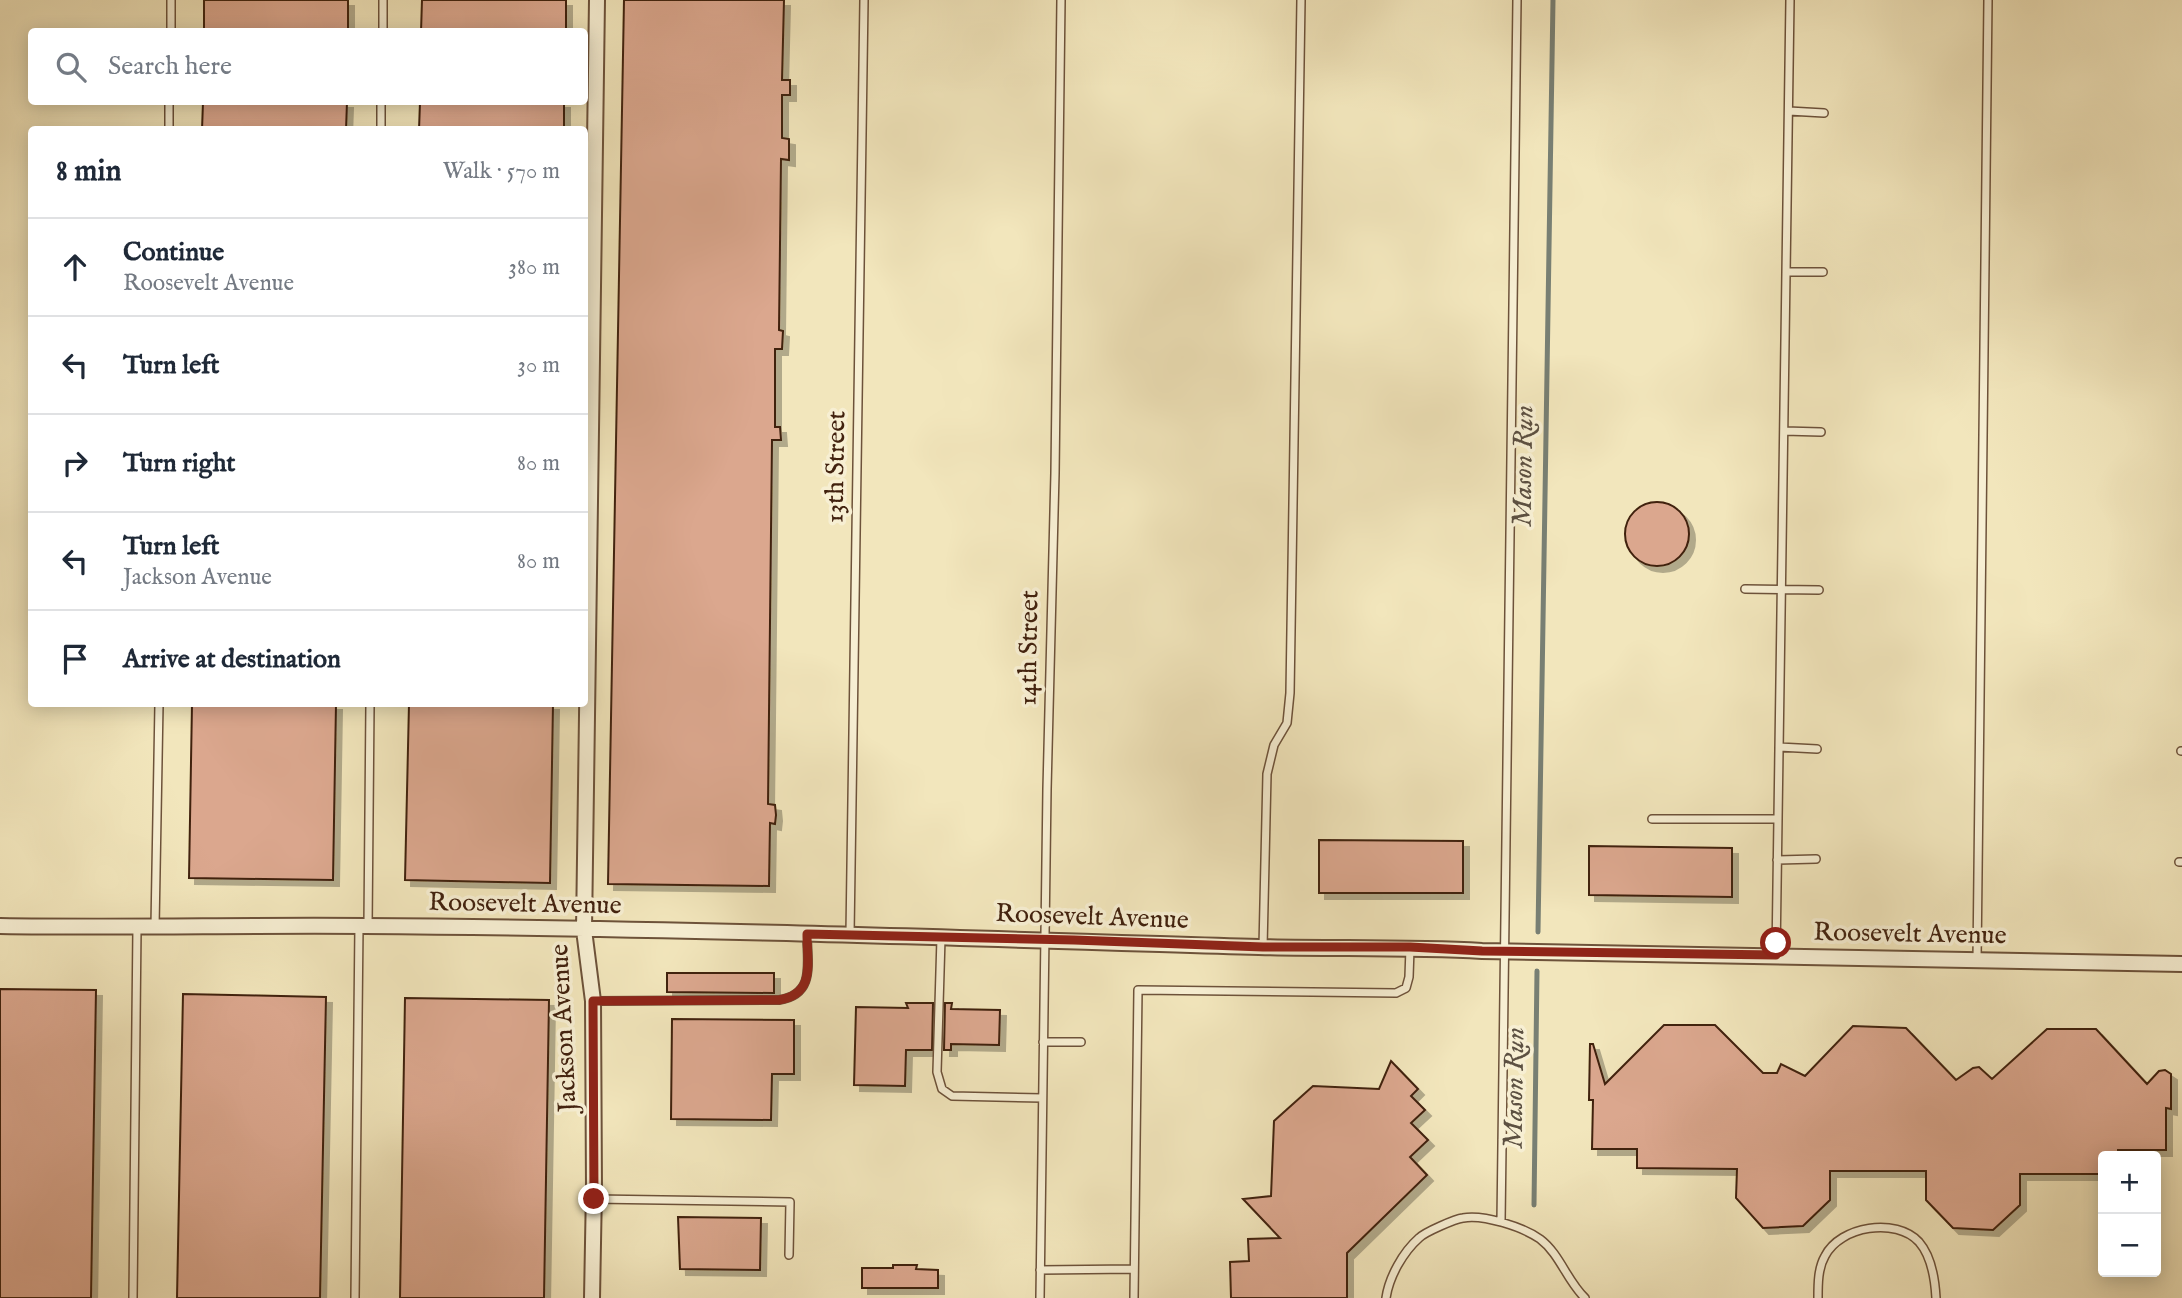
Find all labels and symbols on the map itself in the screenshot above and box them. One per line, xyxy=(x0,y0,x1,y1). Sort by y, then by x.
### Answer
water label: Mason Run xyxy=(1505,405,1543,527)
street label: 13th Street xyxy=(819,410,853,523)
street label: 14th Street xyxy=(1011,590,1047,706)
street label: Roosevelt Avenue xyxy=(428,886,622,922)
street label: Roosevelt Avenue xyxy=(995,897,1189,937)
street label: Roosevelt Avenue xyxy=(1813,916,2007,952)
route start xyxy=(1760,927,1791,958)
street label: Jackson Avenue xyxy=(543,943,585,1116)
water label: Mason Run xyxy=(1496,1027,1534,1149)
route end xyxy=(578,1183,609,1214)

